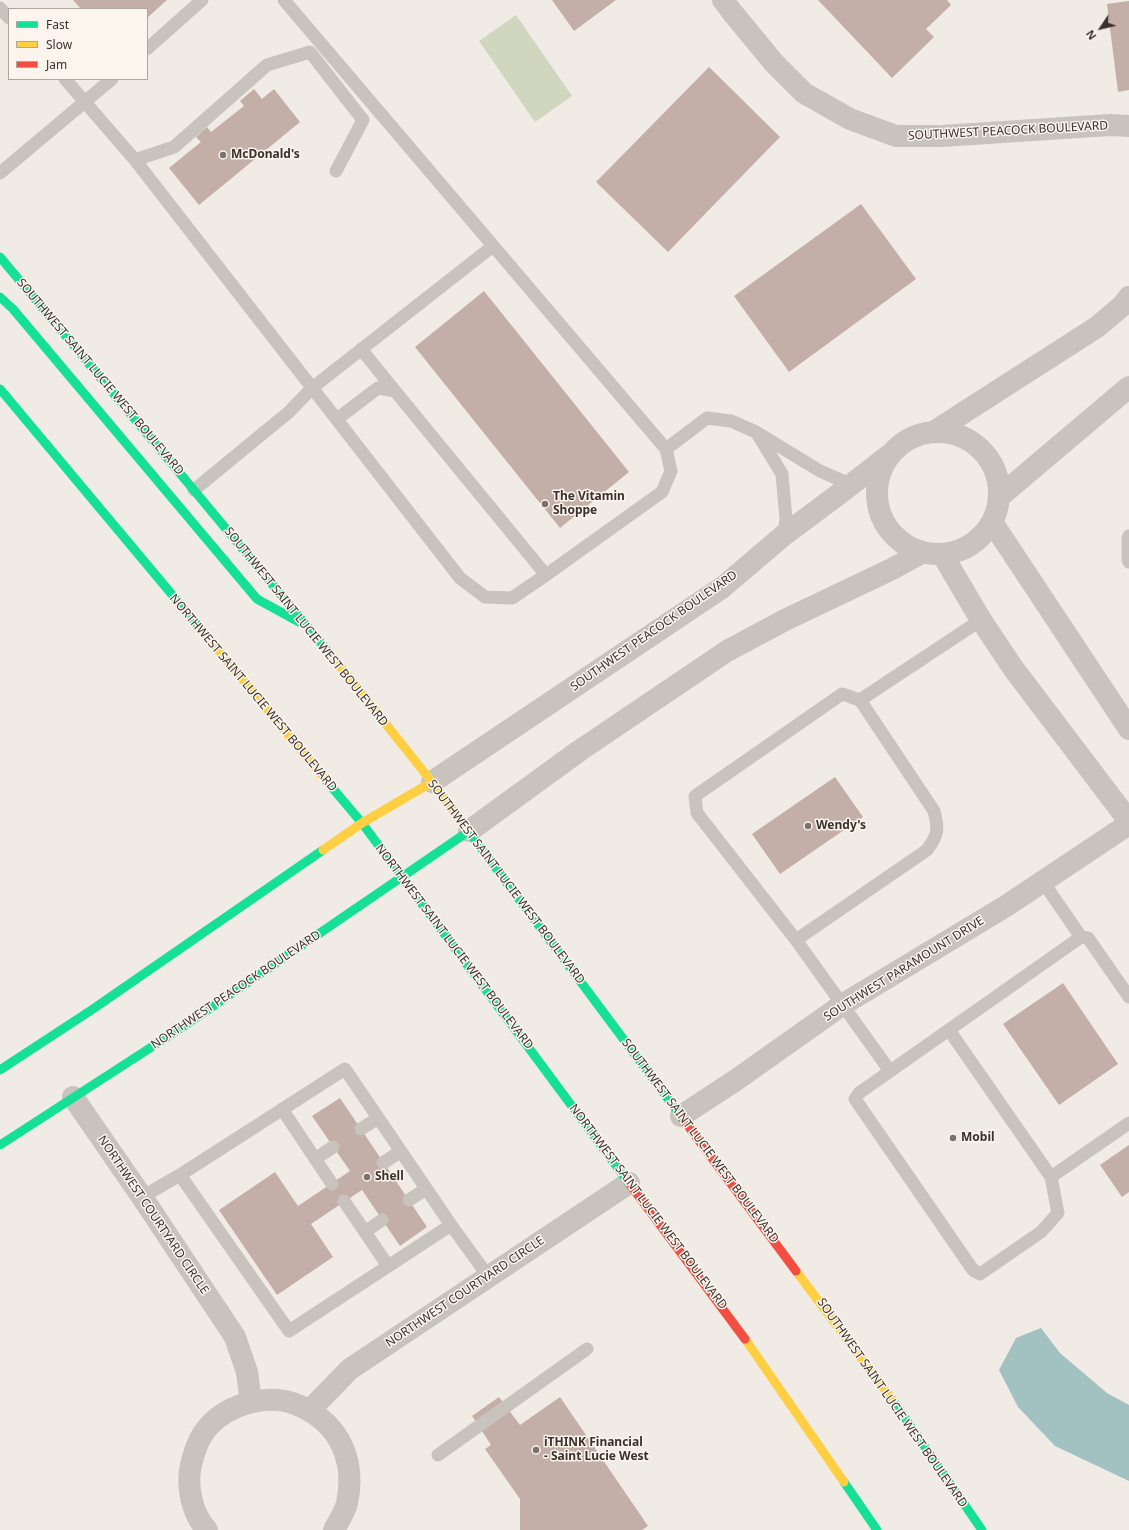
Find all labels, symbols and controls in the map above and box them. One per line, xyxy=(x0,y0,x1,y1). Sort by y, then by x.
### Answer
legend xyxy=(8,8,148,80)
north arrow xyxy=(1081,8,1121,48)
text: Fast xyxy=(46,16,69,33)
text: N xyxy=(1082,27,1099,43)
text: Slow xyxy=(46,36,72,53)
text: Jam xyxy=(46,56,67,73)
street label: SOUTHWEST PEACOCK BOULEVARD xyxy=(908,119,1108,143)
place label: McDonald's xyxy=(231,148,300,162)
marker: McDonald's xyxy=(218,150,228,160)
street label: SOUTHWEST SAINT LUCIE WEST BOULEVARD xyxy=(14,276,186,478)
place label: The Vitamin Shoppe xyxy=(553,490,625,518)
marker: The Vitamin Shoppe xyxy=(540,499,550,509)
street label: SOUTHWEST SAINT LUCIE WEST BOULEVARD xyxy=(221,525,391,729)
street label: SOUTHWEST PEACOCK BOULEVARD xyxy=(568,568,740,694)
street label: NORTHWEST SAINT LUCIE WEST BOULEVARD xyxy=(166,591,340,795)
street label: SOUTHWEST SAINT LUCIE WEST BOULEVARD xyxy=(424,777,588,987)
place label: Wendy's xyxy=(816,819,866,833)
marker: Wendy's xyxy=(803,821,813,831)
street label: NORTHWEST SAINT LUCIE WEST BOULEVARD xyxy=(372,842,536,1052)
street label: SOUTHWEST PARAMOUNT DRIVE xyxy=(821,914,987,1024)
street label: NORTHWEST PEACOCK BOULEVARD xyxy=(148,928,324,1052)
street label: SOUTHWEST SAINT LUCIE WEST BOULEVARD xyxy=(618,1036,782,1246)
street label: NORTHWEST SAINT LUCIE WEST BOULEVARD xyxy=(566,1102,730,1312)
place label: Mobil xyxy=(961,1131,995,1145)
street label: NORTHWEST COURTYARD CIRCLE xyxy=(94,1133,212,1297)
marker: Mobil xyxy=(948,1133,958,1143)
place label: Shell xyxy=(375,1170,404,1184)
marker: Shell xyxy=(362,1172,372,1182)
street label: NORTHWEST COURTYARD CIRCLE xyxy=(383,1233,547,1351)
street label: SOUTHWEST SAINT LUCIE WEST BOULEVARD xyxy=(814,1296,970,1510)
place label: iTHINK Financial - Saint Lucie West xyxy=(544,1436,649,1464)
marker: iTHINK Financial - Saint Lucie West xyxy=(531,1445,541,1455)

